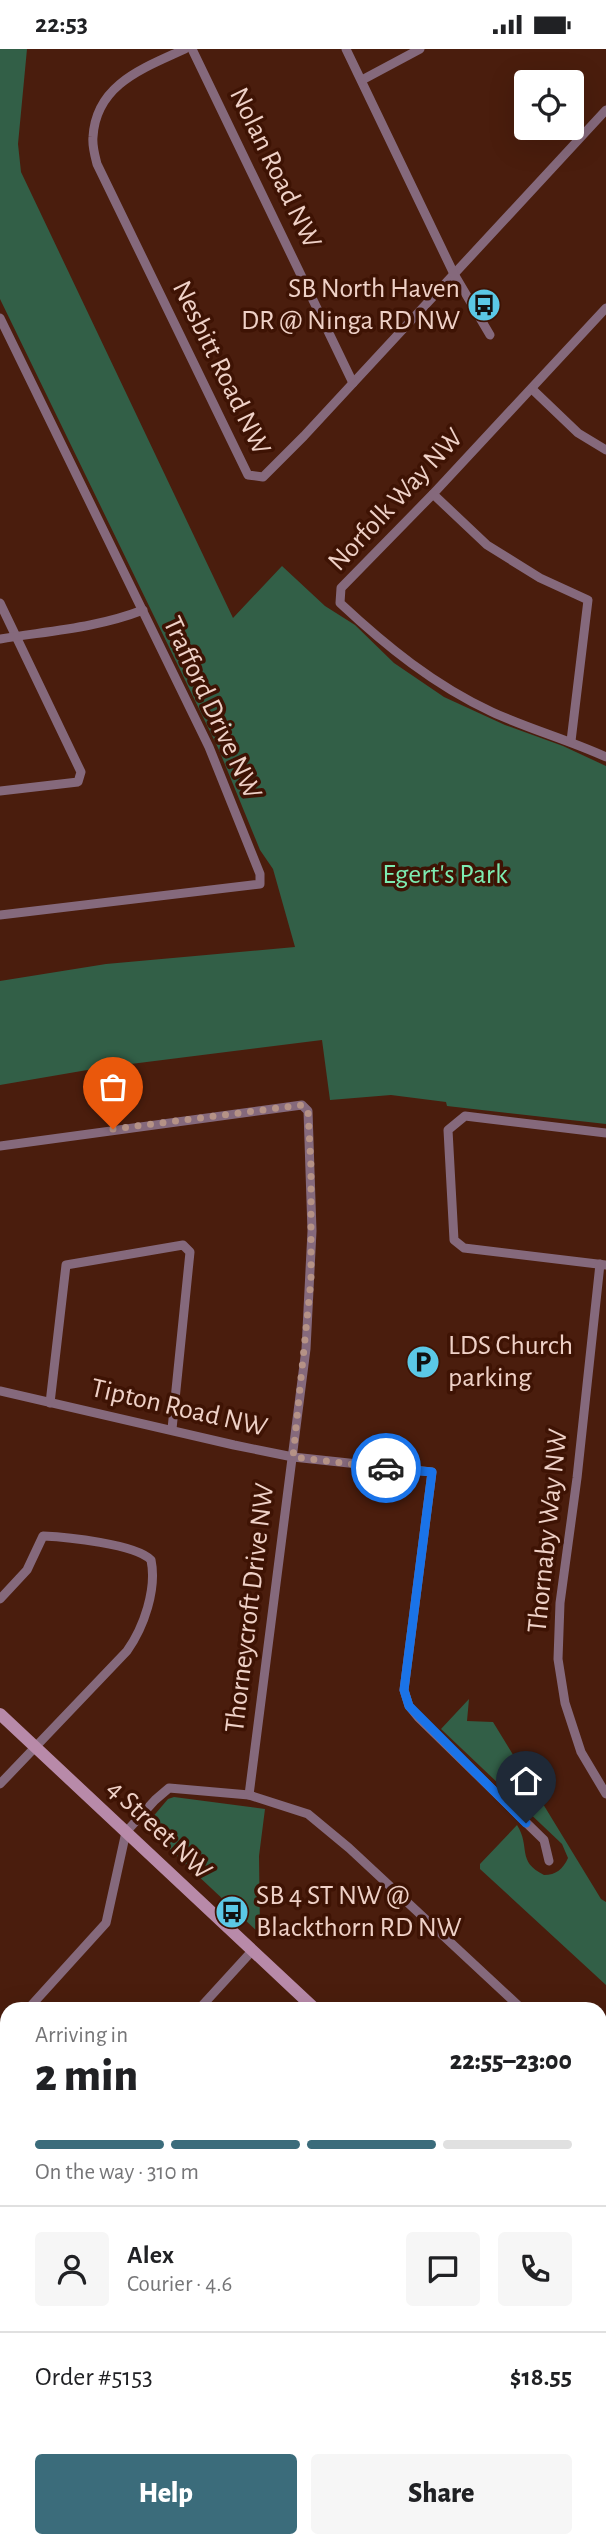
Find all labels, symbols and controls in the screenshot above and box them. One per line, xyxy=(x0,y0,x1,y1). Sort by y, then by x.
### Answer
text: 22:53 xyxy=(35,11,88,37)
map controls xyxy=(514,70,584,140)
button: locate xyxy=(514,70,584,140)
street label: Nolan Road NW xyxy=(224,83,326,253)
place label: SB North Haven DR @ Ninga RD NW xyxy=(241,275,460,335)
street label: Nesbitt Road NW xyxy=(167,277,275,459)
bus stop icon: SB North Haven DR @ Ninga RD NW xyxy=(465,286,503,324)
street label: Norfolk Way NW xyxy=(323,423,469,577)
street label: Trafford Drive NW xyxy=(157,612,267,804)
park label: Egert's Park xyxy=(382,861,508,889)
pin xyxy=(83,1057,143,1129)
icon: bag xyxy=(94,1068,132,1106)
place label: LDS Church parking xyxy=(448,1332,573,1392)
parking icon: LDS Church parking xyxy=(404,1343,442,1381)
street label: Tipton Road NW xyxy=(88,1374,270,1442)
street label: Thornaby Way NW xyxy=(523,1428,573,1634)
courier xyxy=(351,1433,421,1503)
icon: car xyxy=(367,1449,405,1487)
street label: Thorneycroft Drive NW xyxy=(221,1482,279,1734)
pin xyxy=(496,1751,556,1823)
icon: home xyxy=(507,1762,545,1800)
street label: 4 Street NW xyxy=(101,1775,217,1885)
place label: SB 4 ST NW @ Blackthorn RD NW xyxy=(256,1882,461,1942)
bus stop icon: SB 4 ST NW @ Blackthorn RD NW xyxy=(213,1893,251,1931)
text: Arriving in xyxy=(35,2024,128,2047)
text: 22:55–23:00 xyxy=(450,2048,572,2074)
text: 2 min xyxy=(35,2053,138,2099)
text: On the way · 310 m xyxy=(35,2161,199,2184)
button: person xyxy=(35,2232,109,2306)
button: chat xyxy=(406,2232,480,2306)
button: phone xyxy=(498,2232,572,2306)
text: Alex xyxy=(127,2242,174,2268)
text: Courier · 4.6 xyxy=(127,2273,232,2296)
text: Order #5153 xyxy=(35,2364,153,2390)
text: $18.55 xyxy=(510,2364,572,2390)
button: Help xyxy=(35,2454,297,2534)
button: Share xyxy=(311,2454,572,2534)

